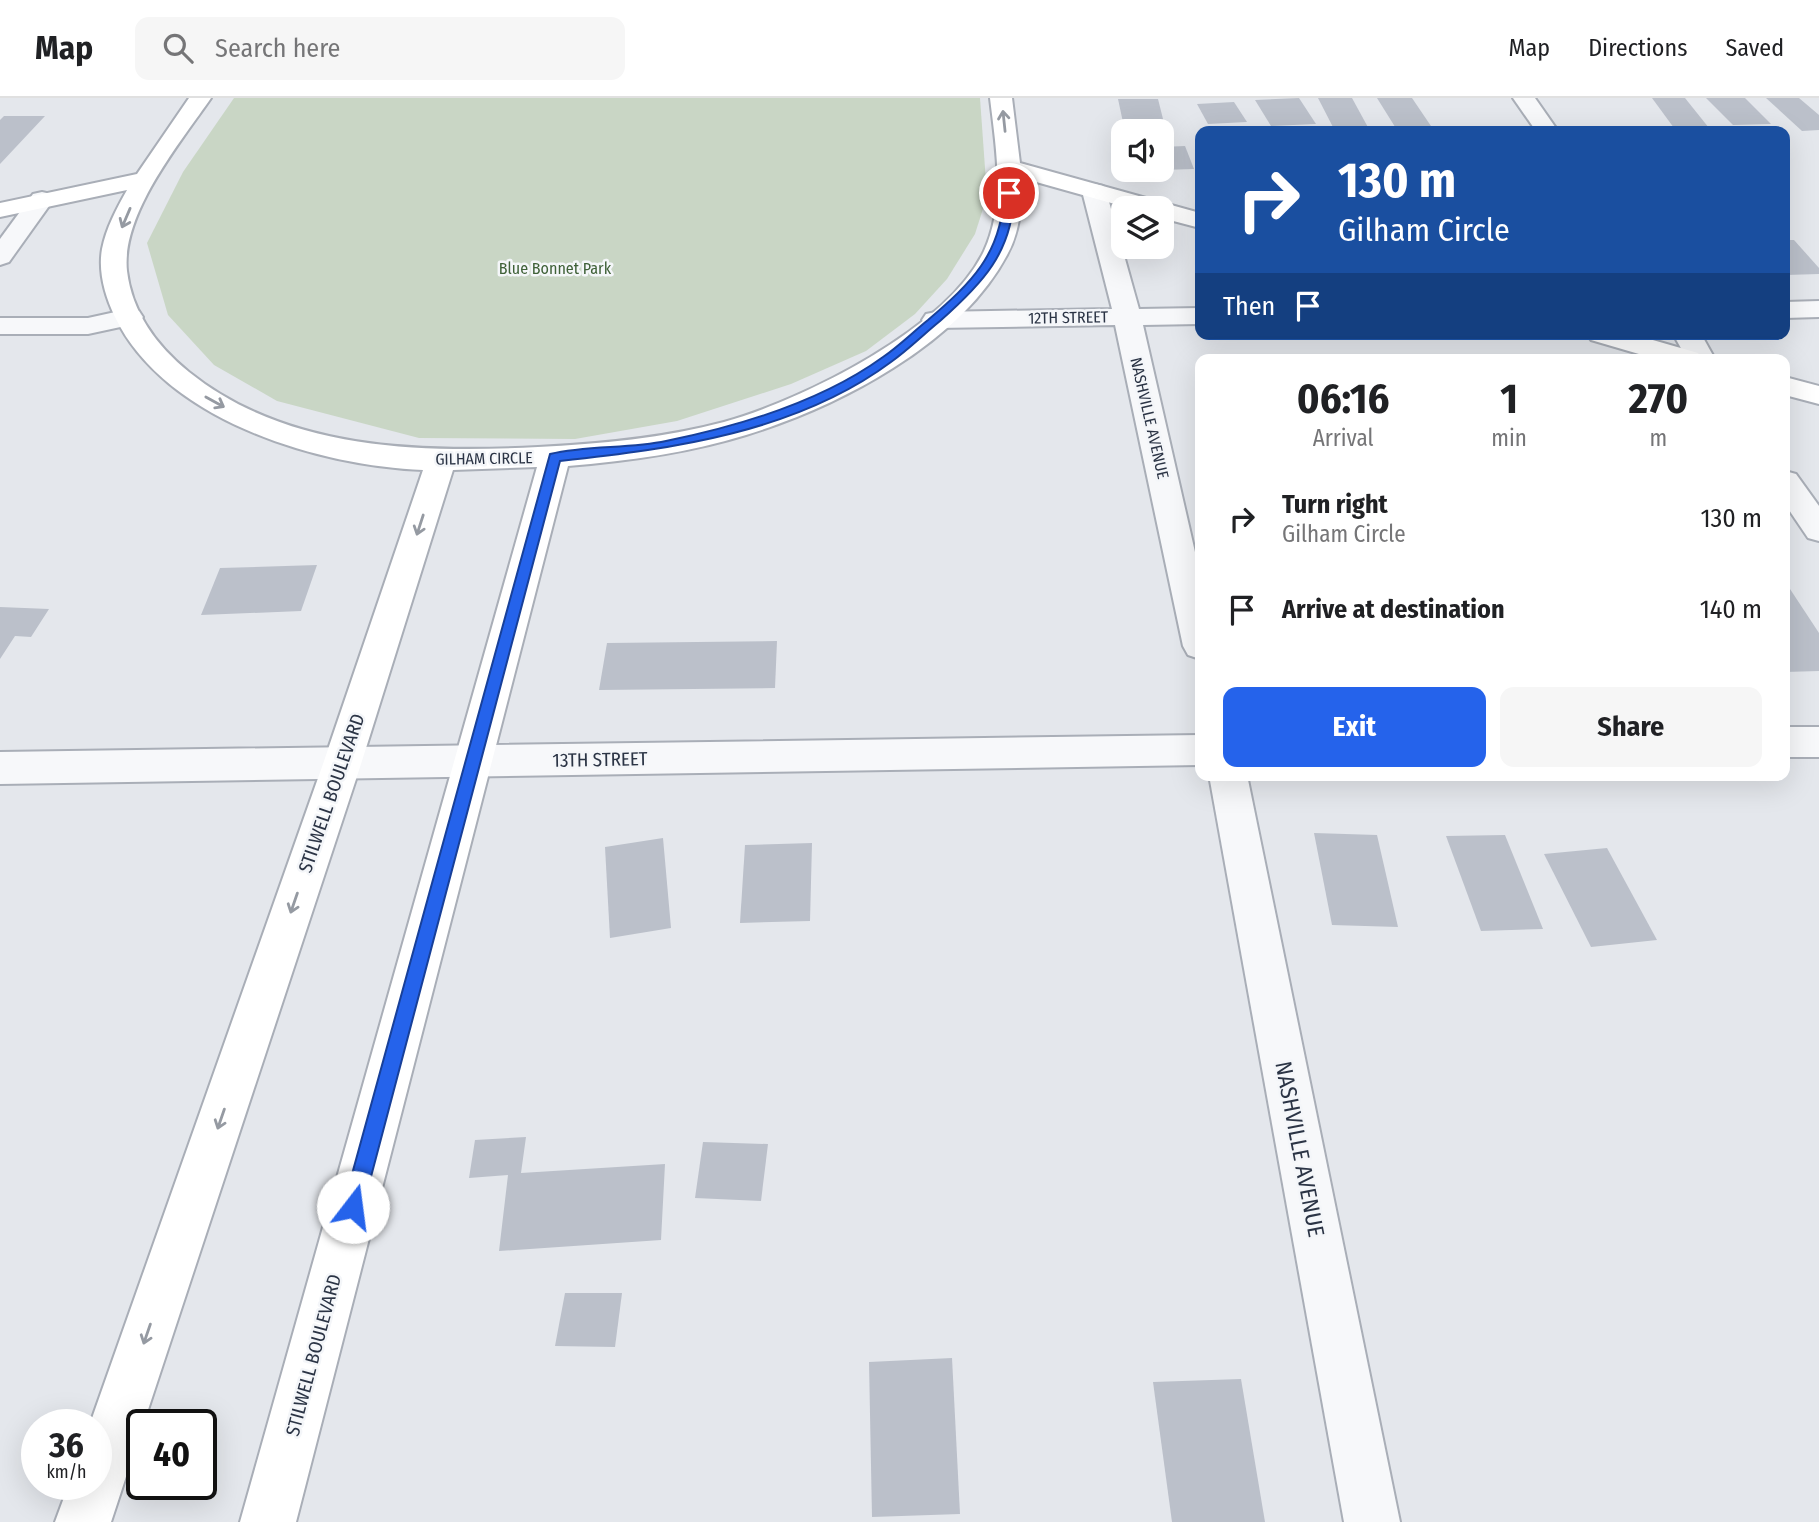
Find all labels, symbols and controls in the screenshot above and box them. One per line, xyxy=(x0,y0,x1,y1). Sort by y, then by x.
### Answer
search box xyxy=(135,17,625,80)
text: Map xyxy=(35,28,93,68)
icon: search xyxy=(159,29,197,67)
text: Search here xyxy=(215,33,340,64)
text: Map xyxy=(1509,34,1550,62)
text: Directions xyxy=(1588,34,1687,62)
text: Saved xyxy=(1725,34,1784,62)
one-way arrow xyxy=(998,111,1011,133)
map controls xyxy=(1111,119,1174,259)
button: sound xyxy=(1111,119,1174,182)
text: 130 m xyxy=(1338,151,1456,210)
icon: right xyxy=(1223,154,1314,245)
pin xyxy=(979,163,1039,223)
icon: arrive xyxy=(990,174,1028,212)
button: layers xyxy=(1111,196,1174,259)
one-way arrow xyxy=(118,207,131,229)
text: Gilham Circle xyxy=(1338,211,1510,249)
park label: Blue Bonnet Park xyxy=(499,259,612,278)
icon: arrive xyxy=(1289,287,1327,325)
text: Then xyxy=(1223,291,1275,322)
street label: 12TH STREET xyxy=(1028,307,1109,328)
street label: NASHVILLE AVENUE xyxy=(1126,356,1173,481)
text: 06:16 xyxy=(1297,374,1390,424)
text: 1 xyxy=(1500,374,1518,424)
text: 270 xyxy=(1629,374,1688,424)
one-way arrow xyxy=(205,395,225,409)
text: Arrival xyxy=(1313,424,1374,452)
text: min xyxy=(1491,424,1527,452)
text: m xyxy=(1650,424,1667,452)
street label: GILHAM CIRCLE xyxy=(435,448,533,469)
text: Turn right xyxy=(1282,489,1388,520)
icon: right xyxy=(1223,500,1261,538)
text: 130 m xyxy=(1700,503,1762,534)
one-way arrow xyxy=(413,513,425,535)
text: Gilham Circle xyxy=(1282,520,1406,548)
icon: arrive xyxy=(1223,591,1261,629)
text: Arrive at destination xyxy=(1282,594,1505,625)
text: 140 m xyxy=(1700,594,1762,625)
button: Exit xyxy=(1223,687,1486,767)
button: Share xyxy=(1500,687,1762,767)
street label: STILWELL BOULEVARD xyxy=(293,711,369,876)
street label: 13TH STREET xyxy=(552,747,648,772)
one-way arrow xyxy=(287,892,299,914)
street label: NASHVILLE AVENUE xyxy=(1269,1059,1331,1239)
one-way arrow xyxy=(214,1107,226,1129)
position arrow xyxy=(316,1170,390,1244)
street label: STILWELL BOULEVARD xyxy=(281,1272,346,1439)
one-way arrow xyxy=(140,1322,152,1344)
speed limit sign: 40 xyxy=(126,1409,217,1500)
text: 36 xyxy=(49,1424,84,1466)
text: km/h xyxy=(46,1461,87,1483)

